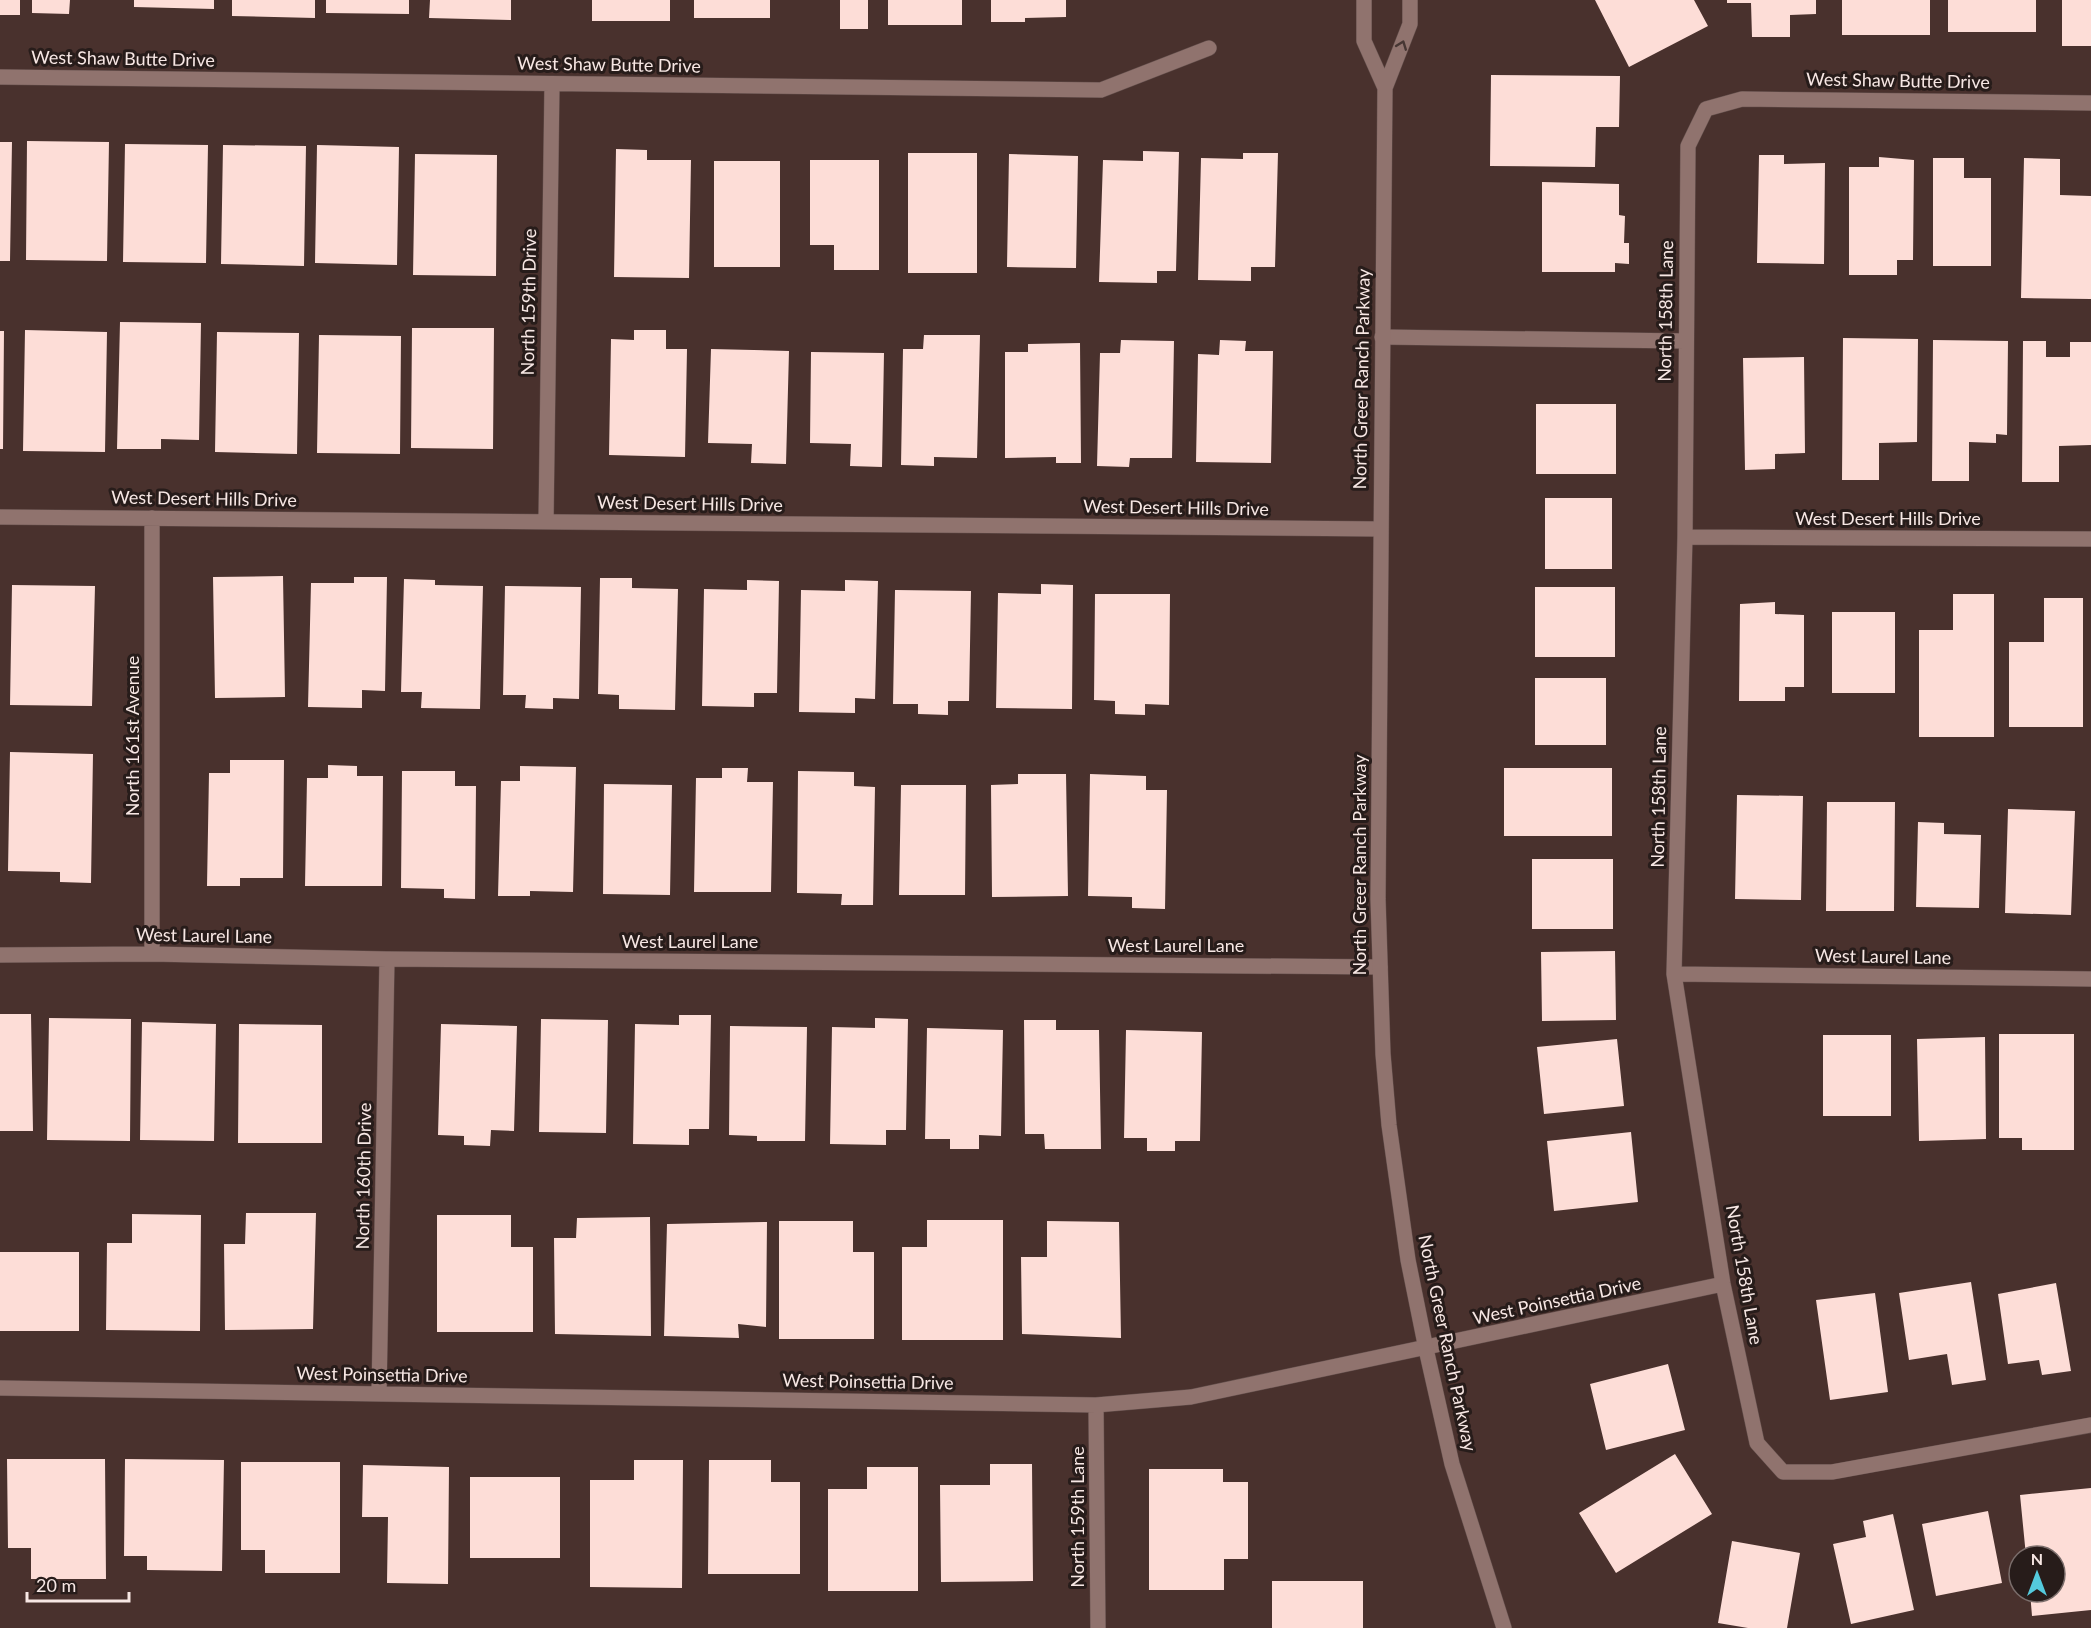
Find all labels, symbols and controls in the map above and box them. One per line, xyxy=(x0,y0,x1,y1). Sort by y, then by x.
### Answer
one-way arrow xyxy=(1394,40,1407,51)
street label: West Shaw Butte Drive xyxy=(31,45,215,71)
street label: West Shaw Butte Drive xyxy=(517,51,701,77)
street label: West Shaw Butte Drive xyxy=(1806,67,1990,93)
street label: North 159th Drive xyxy=(516,228,540,375)
street label: North 158th Lane xyxy=(1653,240,1677,382)
street label: North Greer Ranch Parkway xyxy=(1348,268,1374,490)
street label: West Desert Hills Drive xyxy=(111,485,297,511)
street label: West Desert Hills Drive xyxy=(597,490,783,516)
street label: West Desert Hills Drive xyxy=(1083,494,1269,520)
street label: West Desert Hills Drive xyxy=(1795,507,1981,529)
street label: North 161st Avenue xyxy=(121,656,143,816)
street label: North 158th Lane xyxy=(1646,726,1670,868)
street label: North Greer Ranch Parkway xyxy=(1348,754,1370,975)
street label: West Laurel Lane xyxy=(136,923,272,947)
street label: West Laurel Lane xyxy=(622,930,758,952)
street label: West Laurel Lane xyxy=(1108,934,1244,956)
street label: West Laurel Lane xyxy=(1815,944,1951,968)
street label: North 160th Drive xyxy=(351,1102,375,1249)
street label: North 158th Lane xyxy=(1722,1203,1768,1346)
street label: North Greer Ranch Parkway xyxy=(1414,1232,1482,1454)
street label: West Poinsettia Drive xyxy=(1471,1271,1643,1329)
street label: West Poinsettia Drive xyxy=(296,1362,468,1386)
street label: West Poinsettia Drive xyxy=(782,1369,954,1393)
street label: North 159th Lane xyxy=(1066,1446,1088,1588)
north arrow xyxy=(2007,1544,2067,1604)
text: N xyxy=(2031,1549,2043,1568)
scale bar xyxy=(27,1565,129,1603)
text: 20 m xyxy=(36,1574,76,1596)

